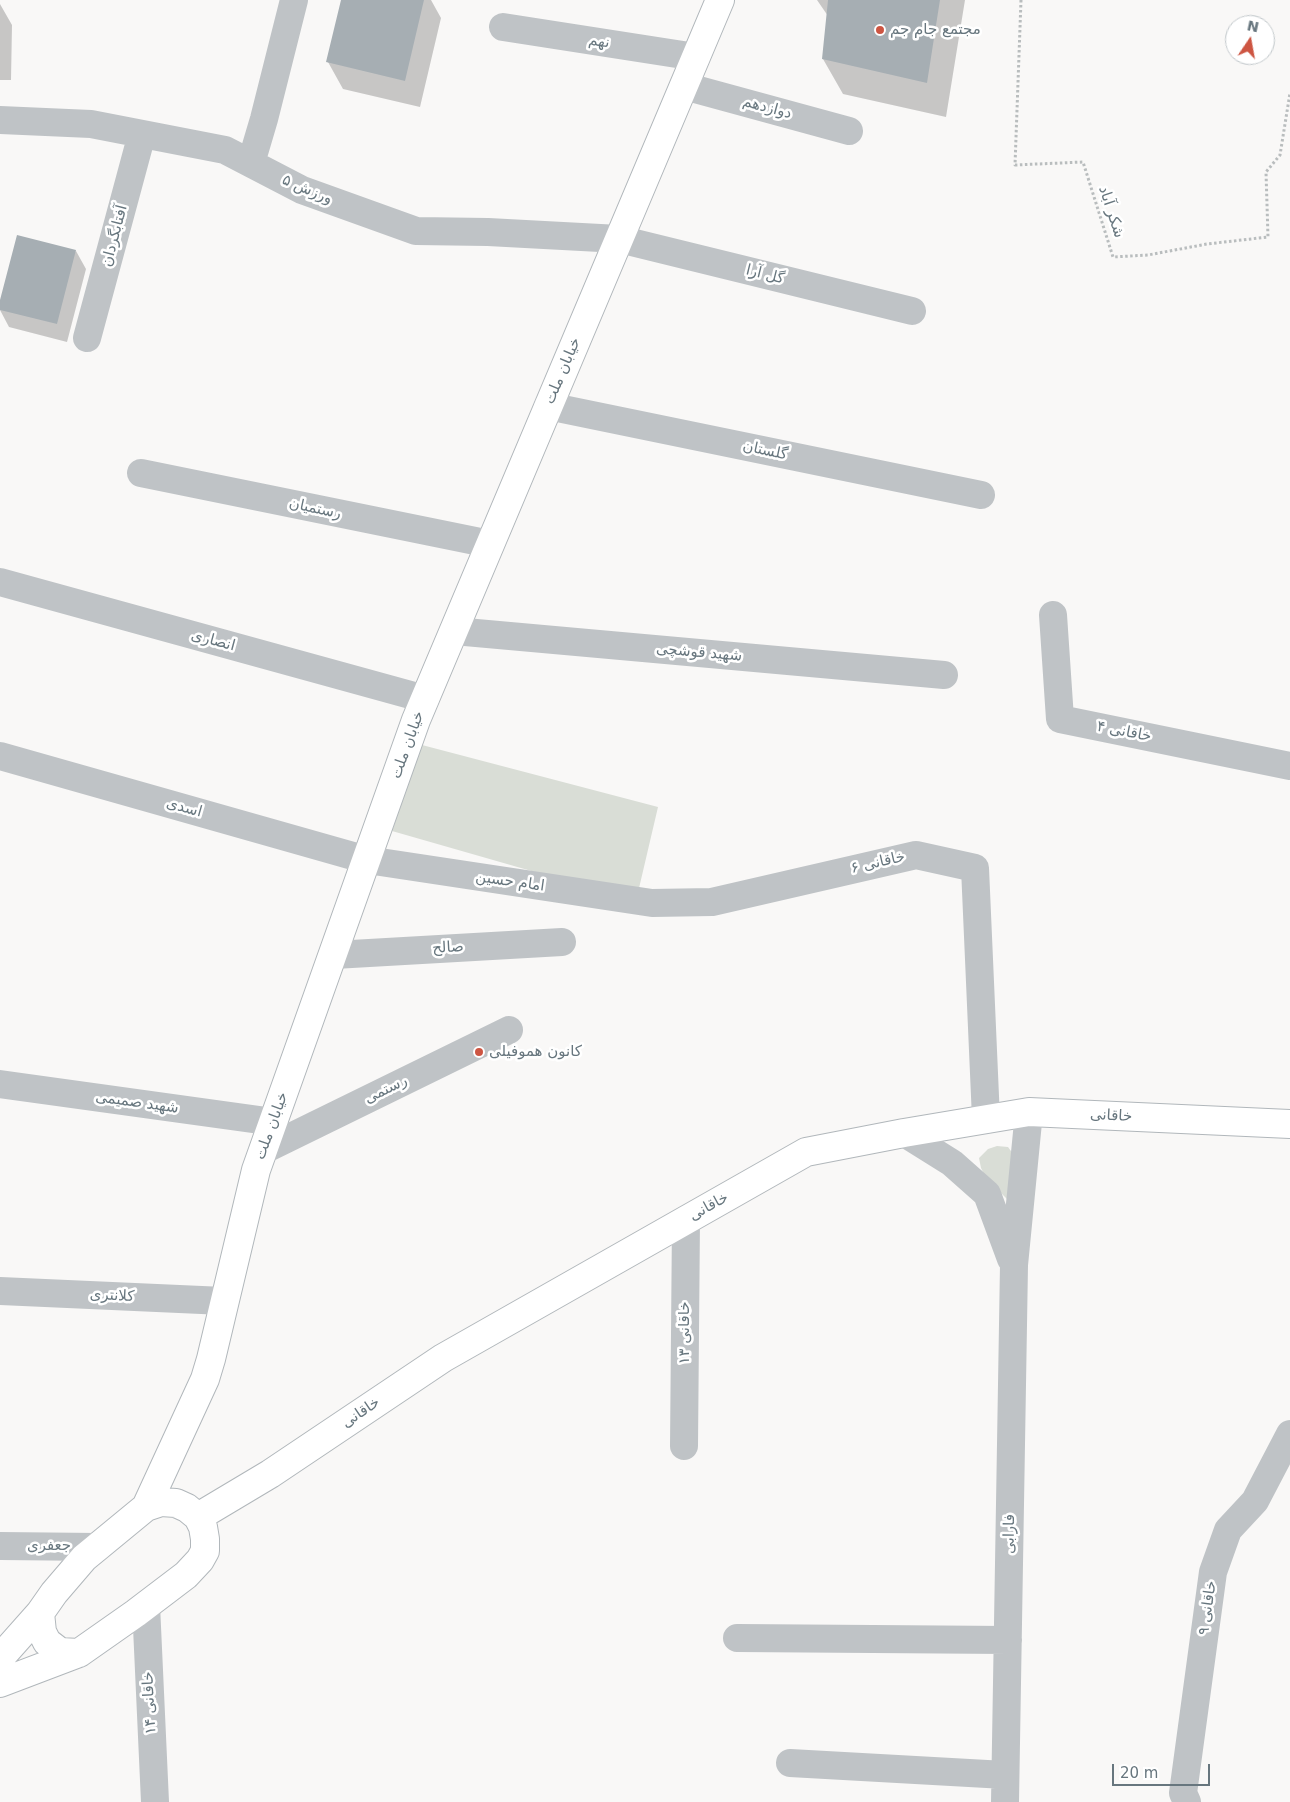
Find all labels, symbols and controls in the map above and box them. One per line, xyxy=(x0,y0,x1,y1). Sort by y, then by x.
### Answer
north arrow xyxy=(1225,15,1275,65)
text: N xyxy=(1246,17,1260,35)
place label: مجتمع جام جم xyxy=(890,21,981,39)
marker: مجتمع جام جم xyxy=(874,24,886,36)
street label: نهم xyxy=(587,31,611,53)
street label: دوازدهم xyxy=(741,93,793,123)
street label: ورزش ۵ xyxy=(279,171,335,209)
street label: شکر آباد xyxy=(1094,184,1128,240)
street label: آفتابگردان xyxy=(98,203,132,269)
street label: گل آرا xyxy=(744,262,786,288)
street label: خیابان ملت xyxy=(541,335,585,407)
street label: گلستان xyxy=(741,437,789,465)
street label: رستمیان xyxy=(287,495,343,523)
street label: انصاری xyxy=(189,626,237,656)
street label: شهید قوشچی xyxy=(655,640,743,666)
street label: خیابان ملت xyxy=(387,709,429,781)
street label: خاقانی ۴ xyxy=(1095,718,1153,746)
street label: اسدی xyxy=(164,794,204,822)
street label: خاقانی ۶ xyxy=(849,848,907,878)
street label: امام حسین xyxy=(474,868,546,896)
street label: صالح xyxy=(432,938,464,958)
place label: کانون هموفیلی xyxy=(489,1043,582,1061)
marker: کانون هموفیلی xyxy=(473,1046,485,1058)
street label: رستمی xyxy=(362,1072,410,1108)
street label: شهید صمیمی xyxy=(94,1088,180,1118)
street label: خیابان ملت xyxy=(251,1090,293,1162)
street label: خاقانی xyxy=(1089,1106,1133,1126)
street label: خاقانی xyxy=(686,1189,732,1225)
street label: کلانتری xyxy=(89,1286,135,1306)
street label: خاقانی ۱۳ xyxy=(676,1301,694,1365)
street label: خاقانی xyxy=(338,1394,384,1432)
street label: فارابی xyxy=(1001,1514,1019,1554)
street label: جعفری xyxy=(27,1537,71,1555)
street label: خاقانی ٩ xyxy=(1195,1579,1221,1637)
street label: خاقانی ۱۴ xyxy=(139,1671,161,1735)
scale bar xyxy=(1115,1754,1212,1786)
text: 20 m xyxy=(1120,1764,1158,1782)

